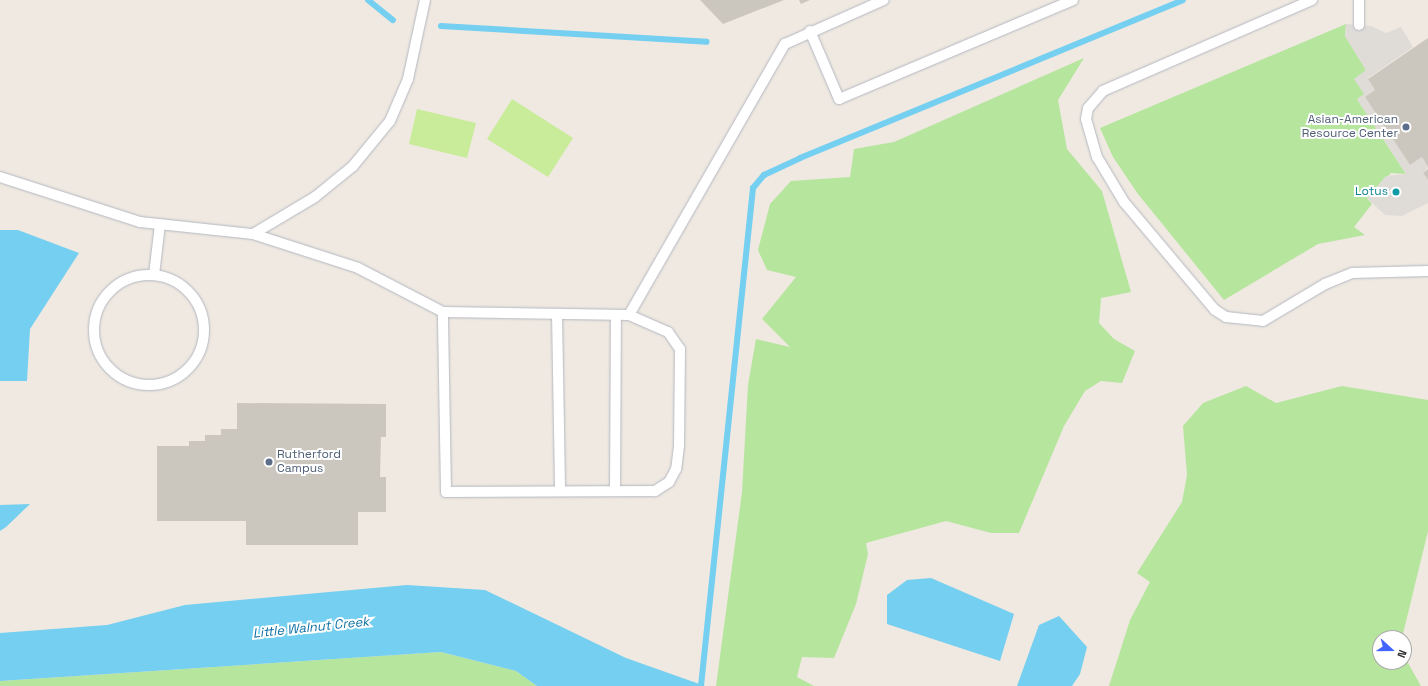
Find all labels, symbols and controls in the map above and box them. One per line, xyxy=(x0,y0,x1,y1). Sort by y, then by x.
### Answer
place label: Asian-American Resource Center xyxy=(1302,113,1398,141)
marker: Asian-American Resource Center xyxy=(1401,122,1411,132)
place label: Lotus xyxy=(1355,185,1388,199)
marker: Lotus xyxy=(1391,187,1401,197)
place label: Rutherford Campus xyxy=(277,448,341,476)
marker: Rutherford Campus xyxy=(264,457,274,467)
water label: Little Walnut Creek xyxy=(252,614,370,642)
north arrow xyxy=(1372,630,1412,670)
text: N xyxy=(1394,648,1410,660)

